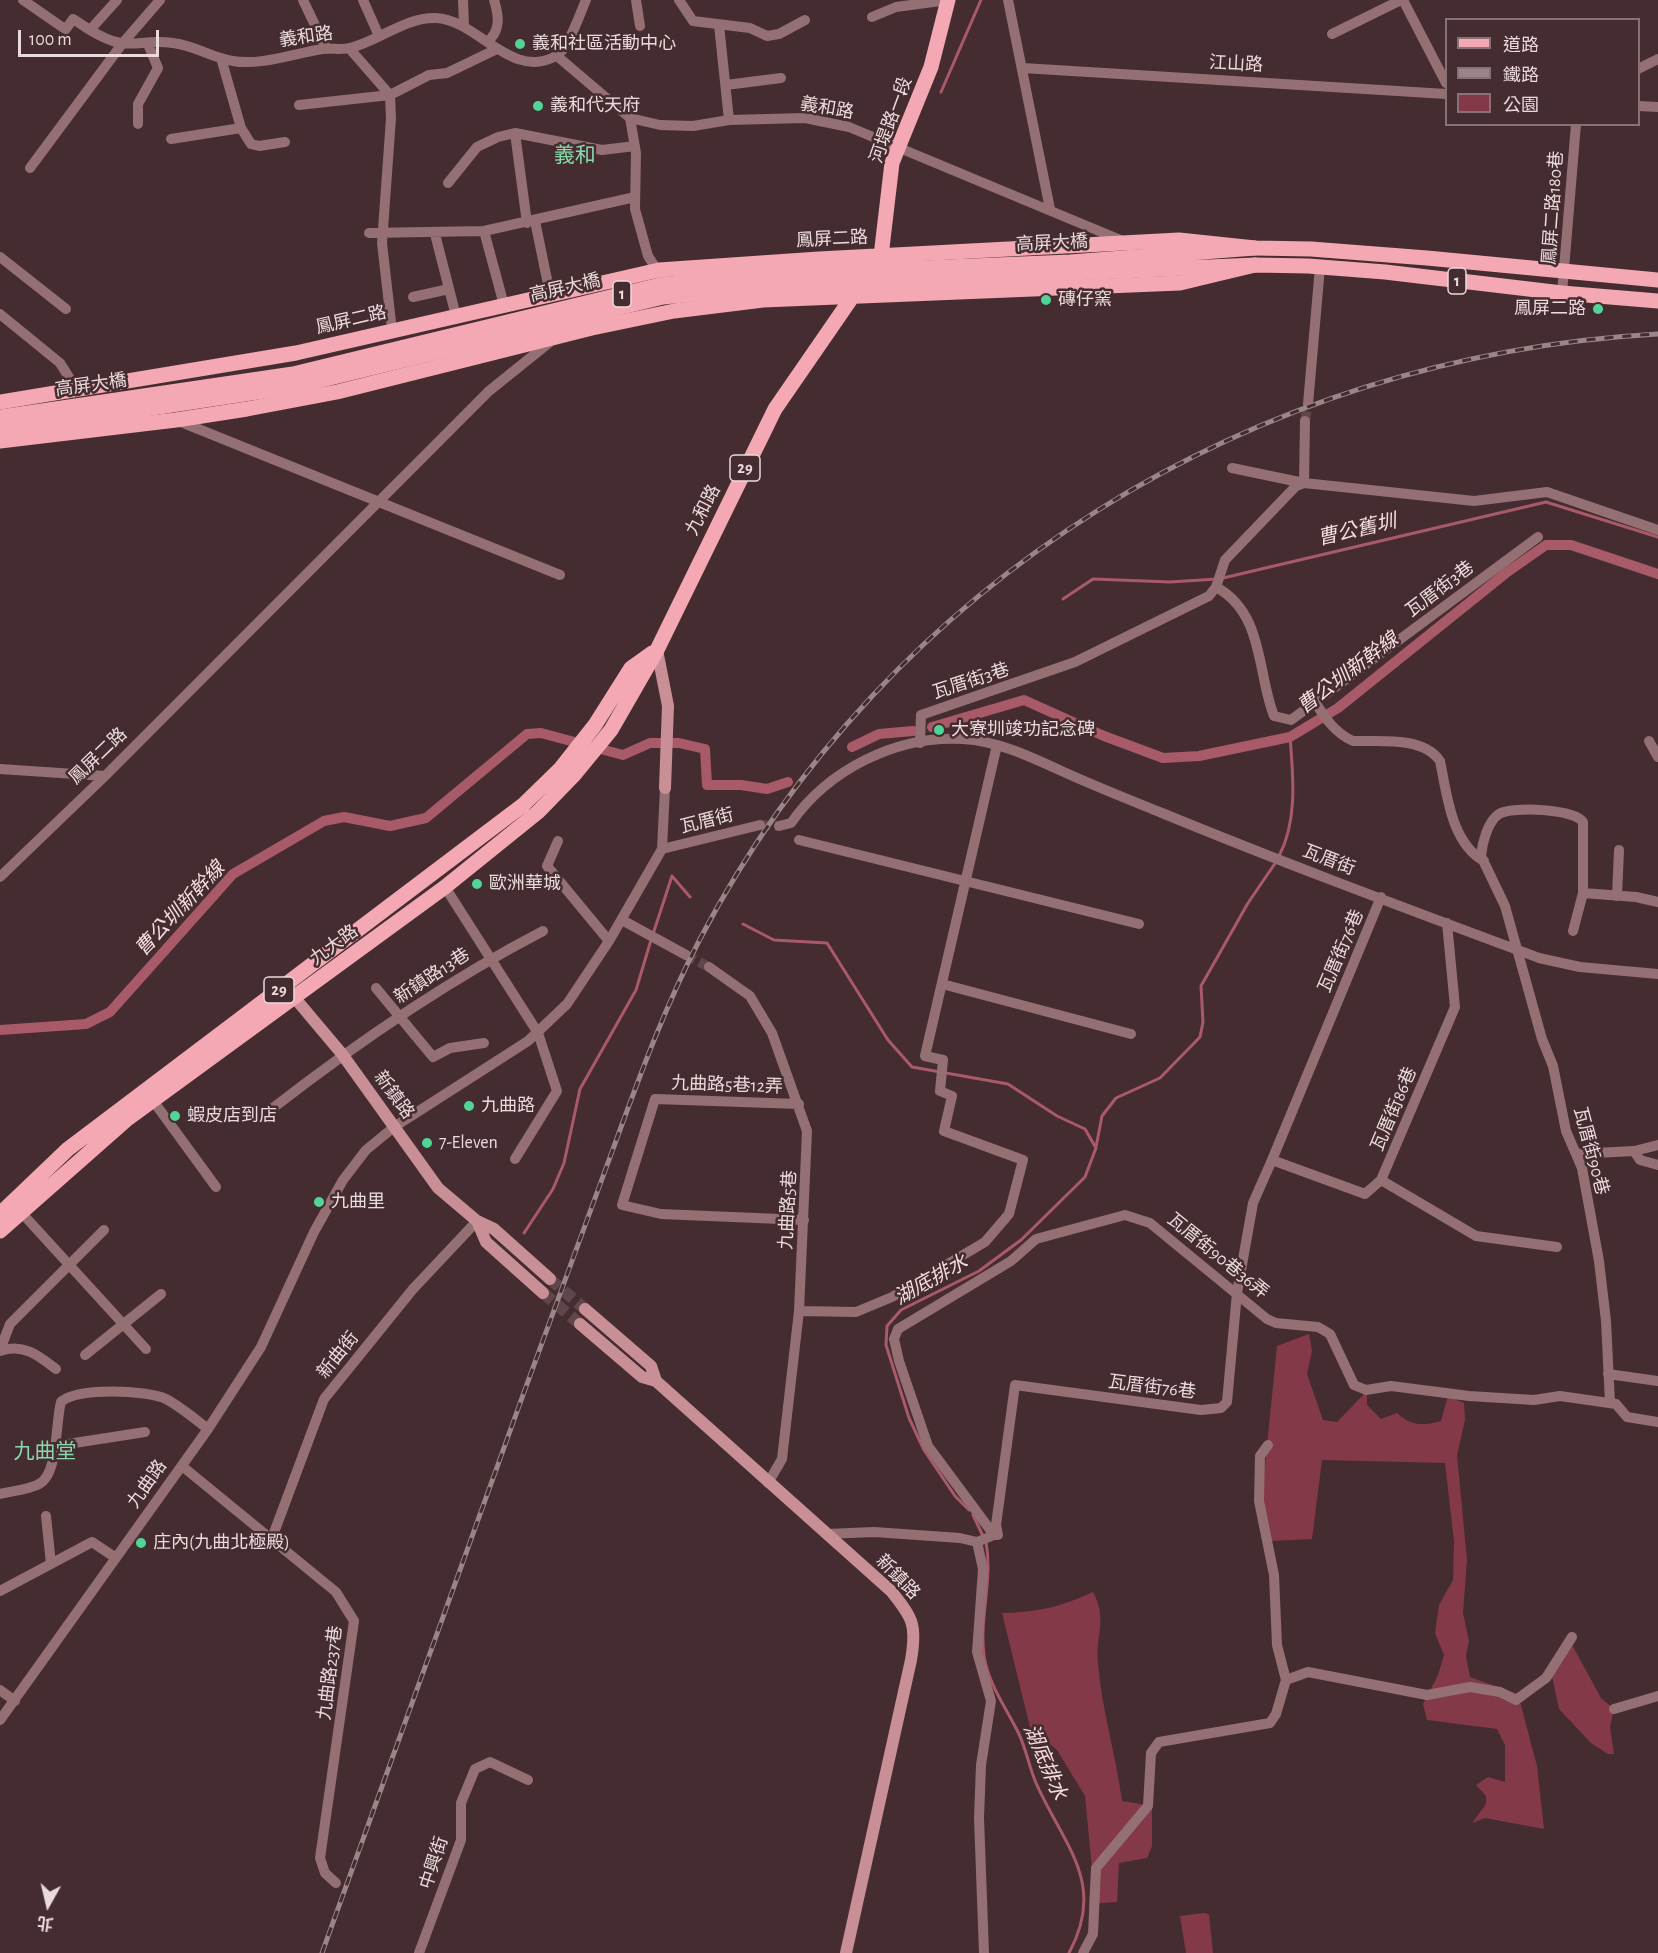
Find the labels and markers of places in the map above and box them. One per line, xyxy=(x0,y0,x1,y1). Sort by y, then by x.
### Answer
place label: 義和社區活動中心 xyxy=(532,33,676,55)
marker: 義和社區活動中心 xyxy=(513,37,527,51)
place label: 義和代天府 xyxy=(550,95,640,117)
marker: 義和代天府 xyxy=(531,99,545,113)
place label: 磚仔窯 xyxy=(1058,289,1112,311)
marker: 磚仔窯 xyxy=(1039,293,1053,307)
place label: 鳳屏二路 xyxy=(1514,298,1586,320)
marker: 鳳屏二路 xyxy=(1591,302,1605,316)
place label: 大寮圳竣功記念碑 xyxy=(951,719,1095,741)
marker: 大寮圳竣功記念碑 xyxy=(932,723,946,737)
place label: 歐洲華城 xyxy=(489,873,561,895)
marker: 歐洲華城 xyxy=(470,877,484,891)
place label: 九曲路 xyxy=(481,1095,535,1117)
marker: 九曲路 xyxy=(462,1099,476,1113)
place label: 蝦皮店到店 xyxy=(187,1105,277,1127)
marker: 蝦皮店到店 xyxy=(168,1109,182,1123)
place label: 7-Eleven xyxy=(439,1132,498,1154)
marker: 7-Eleven xyxy=(420,1136,434,1150)
place label: 九曲里 xyxy=(331,1191,385,1213)
marker: 九曲里 xyxy=(312,1195,326,1209)
place label: 庄內(九曲北極殿) xyxy=(153,1532,290,1554)
marker: 庄內(九曲北極殿) xyxy=(134,1536,148,1550)

